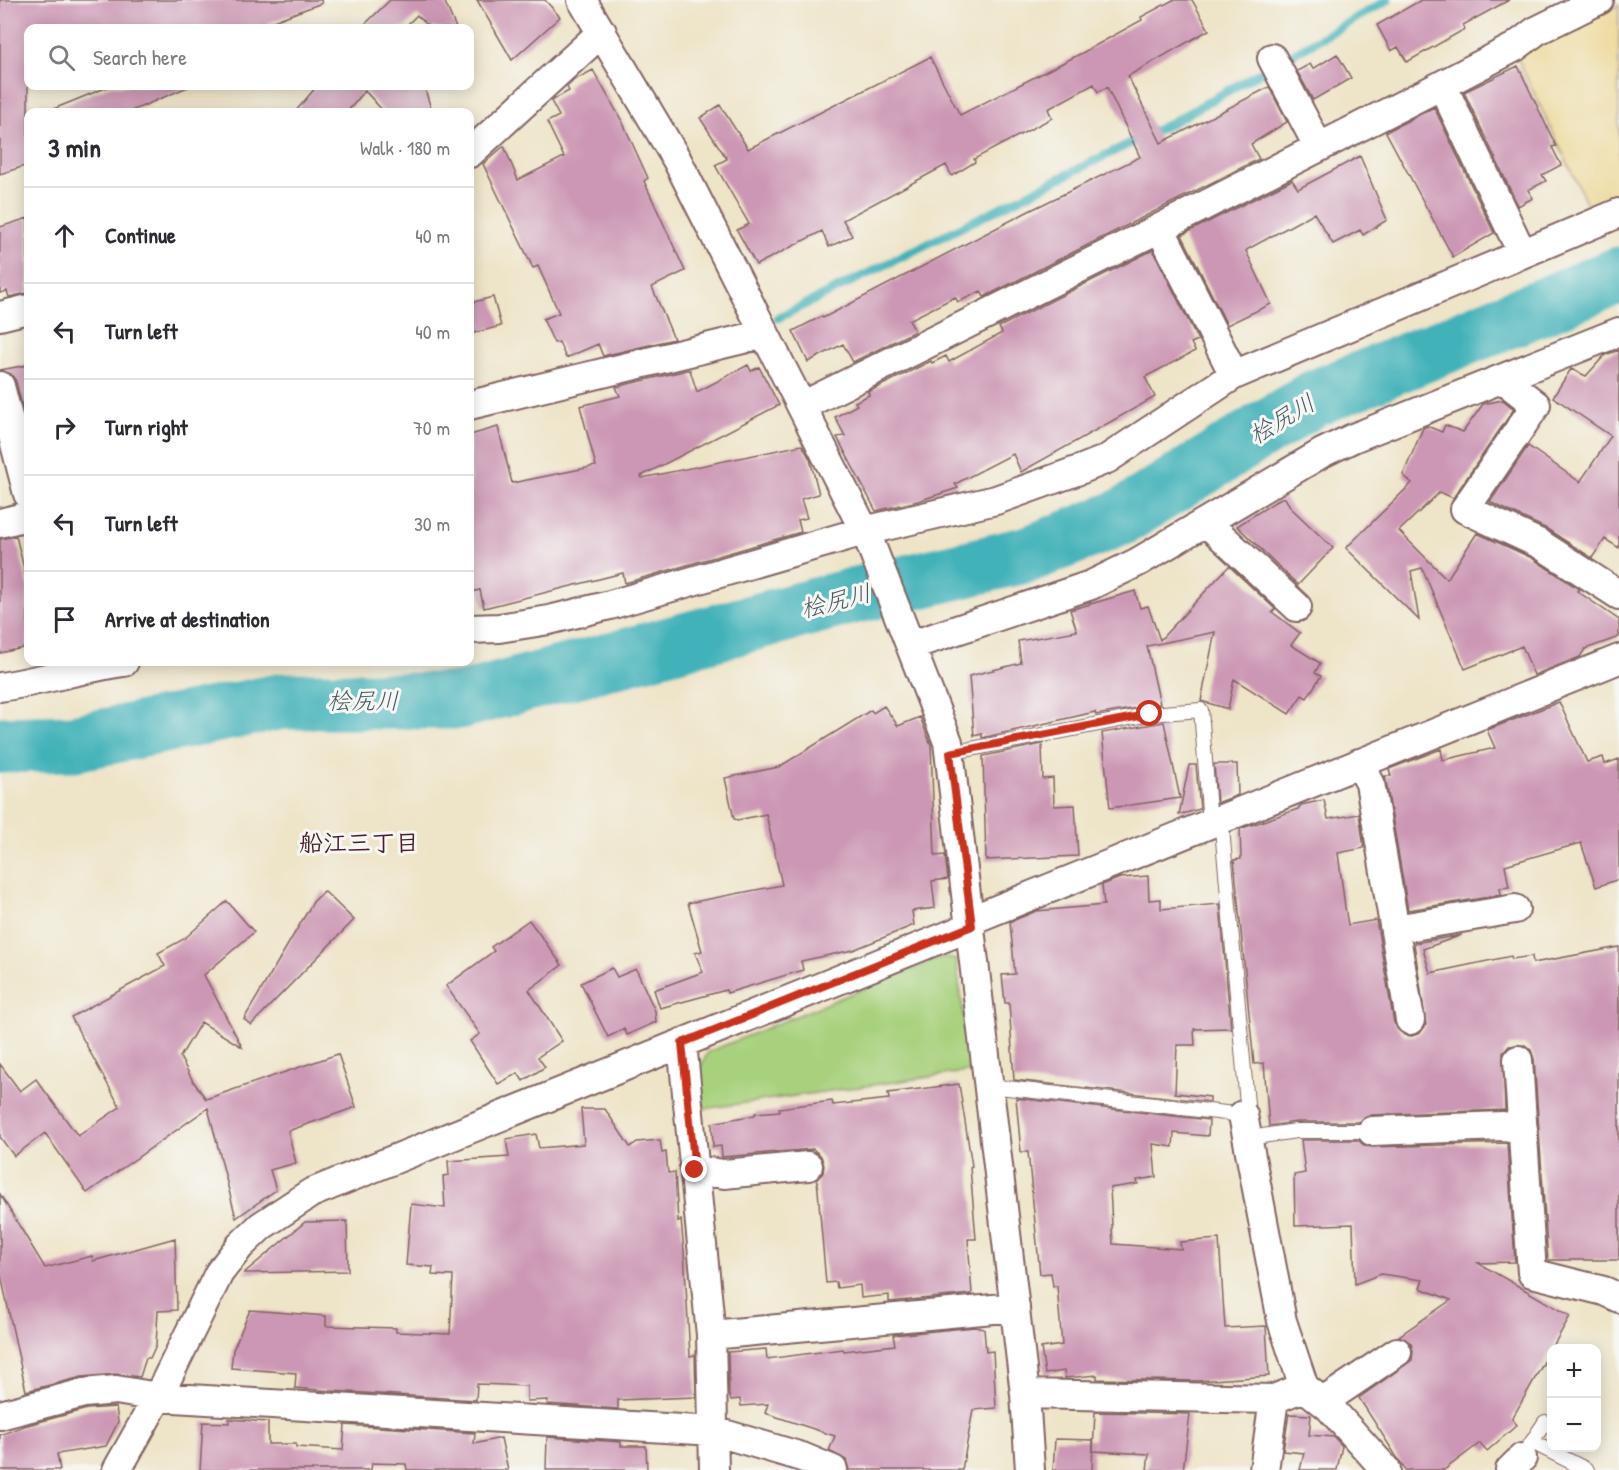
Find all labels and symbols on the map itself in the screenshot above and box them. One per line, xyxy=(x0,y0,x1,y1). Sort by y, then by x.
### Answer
water label: 桧尻川 xyxy=(1242,386,1321,450)
water label: 桧尻川 xyxy=(797,576,875,624)
water label: 桧尻川 xyxy=(327,684,399,716)
route start xyxy=(1136,700,1162,726)
district label: 船江三丁目 xyxy=(299,826,419,858)
route end xyxy=(681,1156,707,1182)

